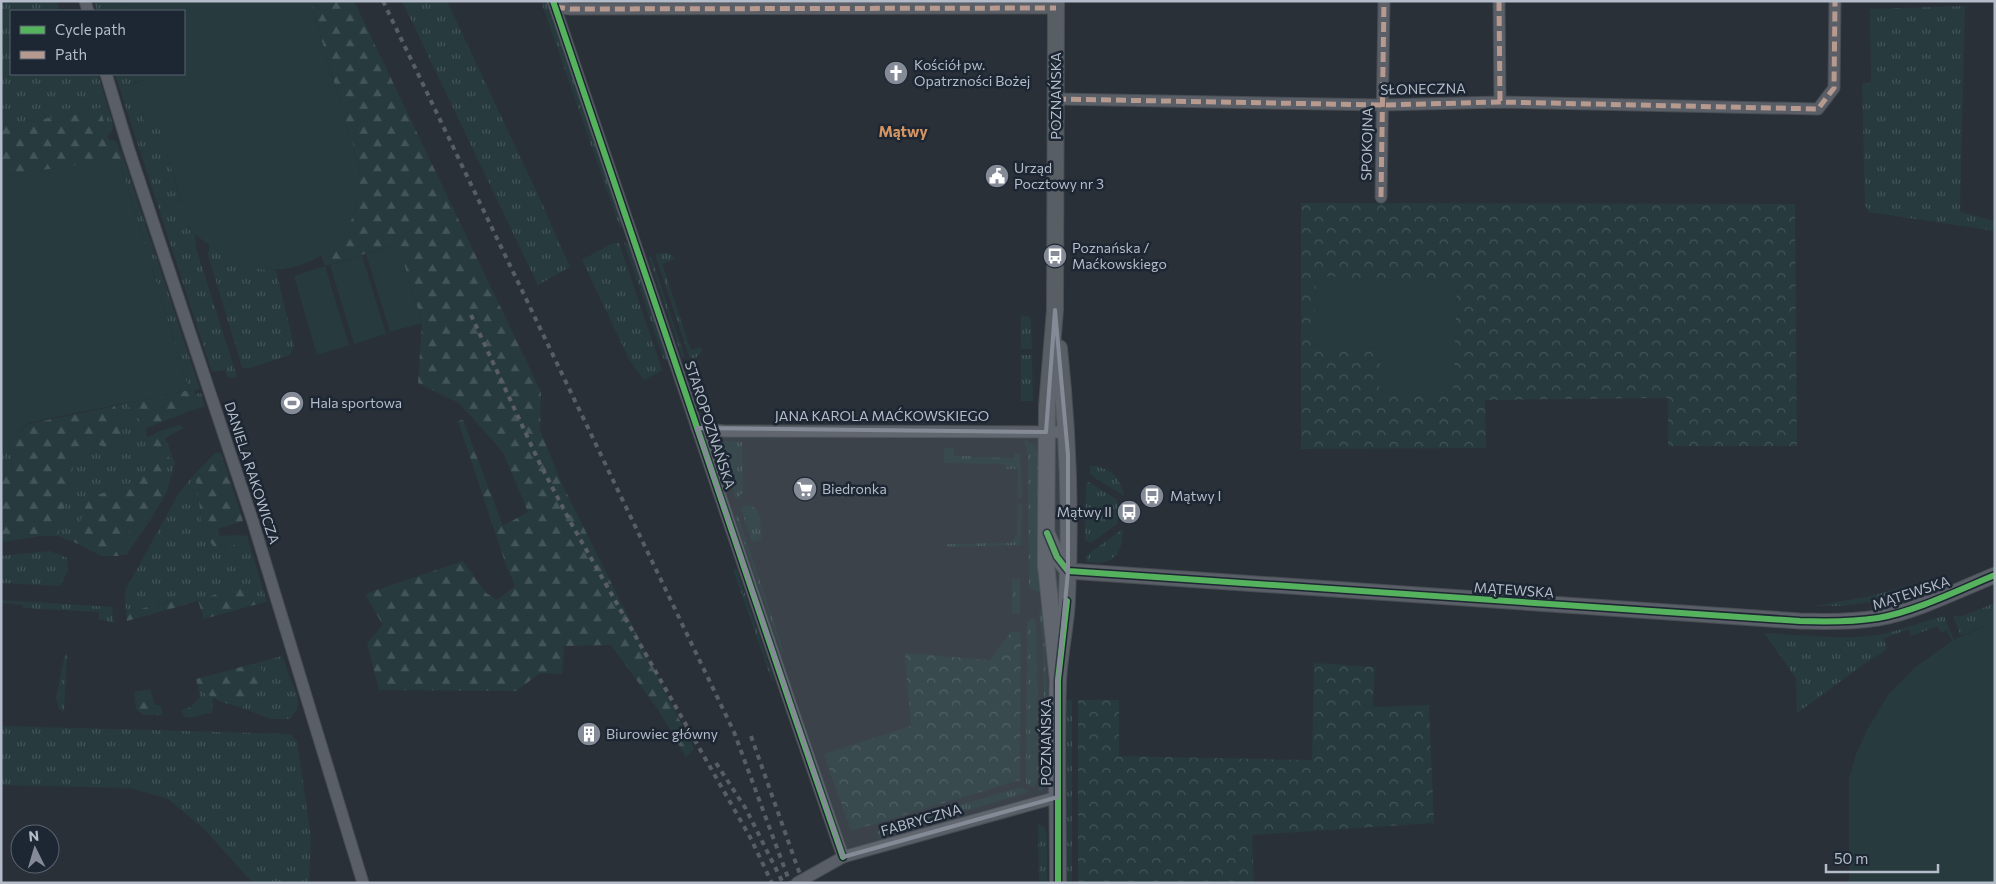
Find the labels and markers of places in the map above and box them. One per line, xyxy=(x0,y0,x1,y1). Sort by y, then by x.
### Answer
place label: Kościół pw. Opatrzności Bożej xyxy=(914,56,1030,89)
church icon: Kościół pw. Opatrzności Bożej xyxy=(883,60,909,86)
place label: Urząd Pocztowy nr 3 xyxy=(1014,159,1104,192)
public building icon: Urząd Pocztowy nr 3 xyxy=(984,163,1010,189)
place label: Poznańska / Maćkowskiego xyxy=(1072,239,1167,272)
bus stop icon: Poznańska / Maćkowskiego xyxy=(1042,243,1068,269)
sports icon: Hala sportowa xyxy=(279,390,305,416)
place label: Hala sportowa xyxy=(310,394,402,411)
supermarket icon: Biedronka xyxy=(792,476,818,502)
place label: Biedronka xyxy=(822,480,887,497)
bus stop icon: Mątwy I xyxy=(1139,483,1165,509)
place label: Mątwy I xyxy=(1170,487,1221,504)
bus stop icon: Mątwy II xyxy=(1116,499,1142,525)
place label: Mątwy II xyxy=(1057,503,1112,520)
building icon: Biurowiec główny xyxy=(576,721,602,747)
place label: Biurowiec główny xyxy=(606,725,718,742)

